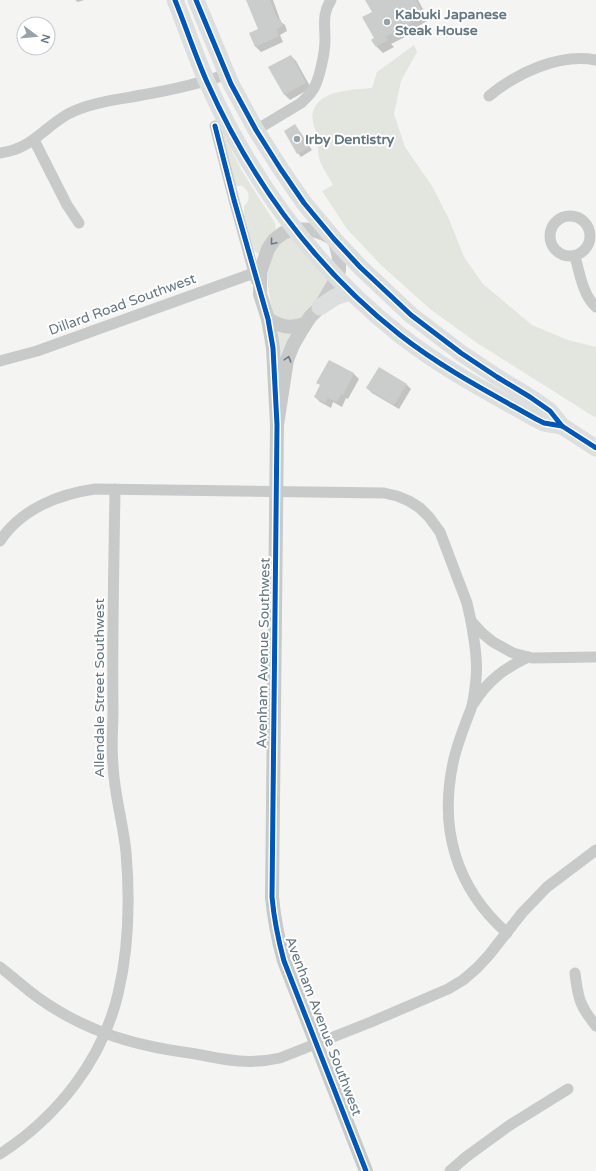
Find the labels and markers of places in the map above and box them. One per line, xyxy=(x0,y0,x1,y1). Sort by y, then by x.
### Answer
place label: Kabuki Japanese Steak House xyxy=(395,6,507,39)
marker: Kabuki Japanese Steak House xyxy=(382,17,392,27)
place label: Irby Dentistry xyxy=(305,131,395,148)
marker: Irby Dentistry xyxy=(292,134,302,144)

